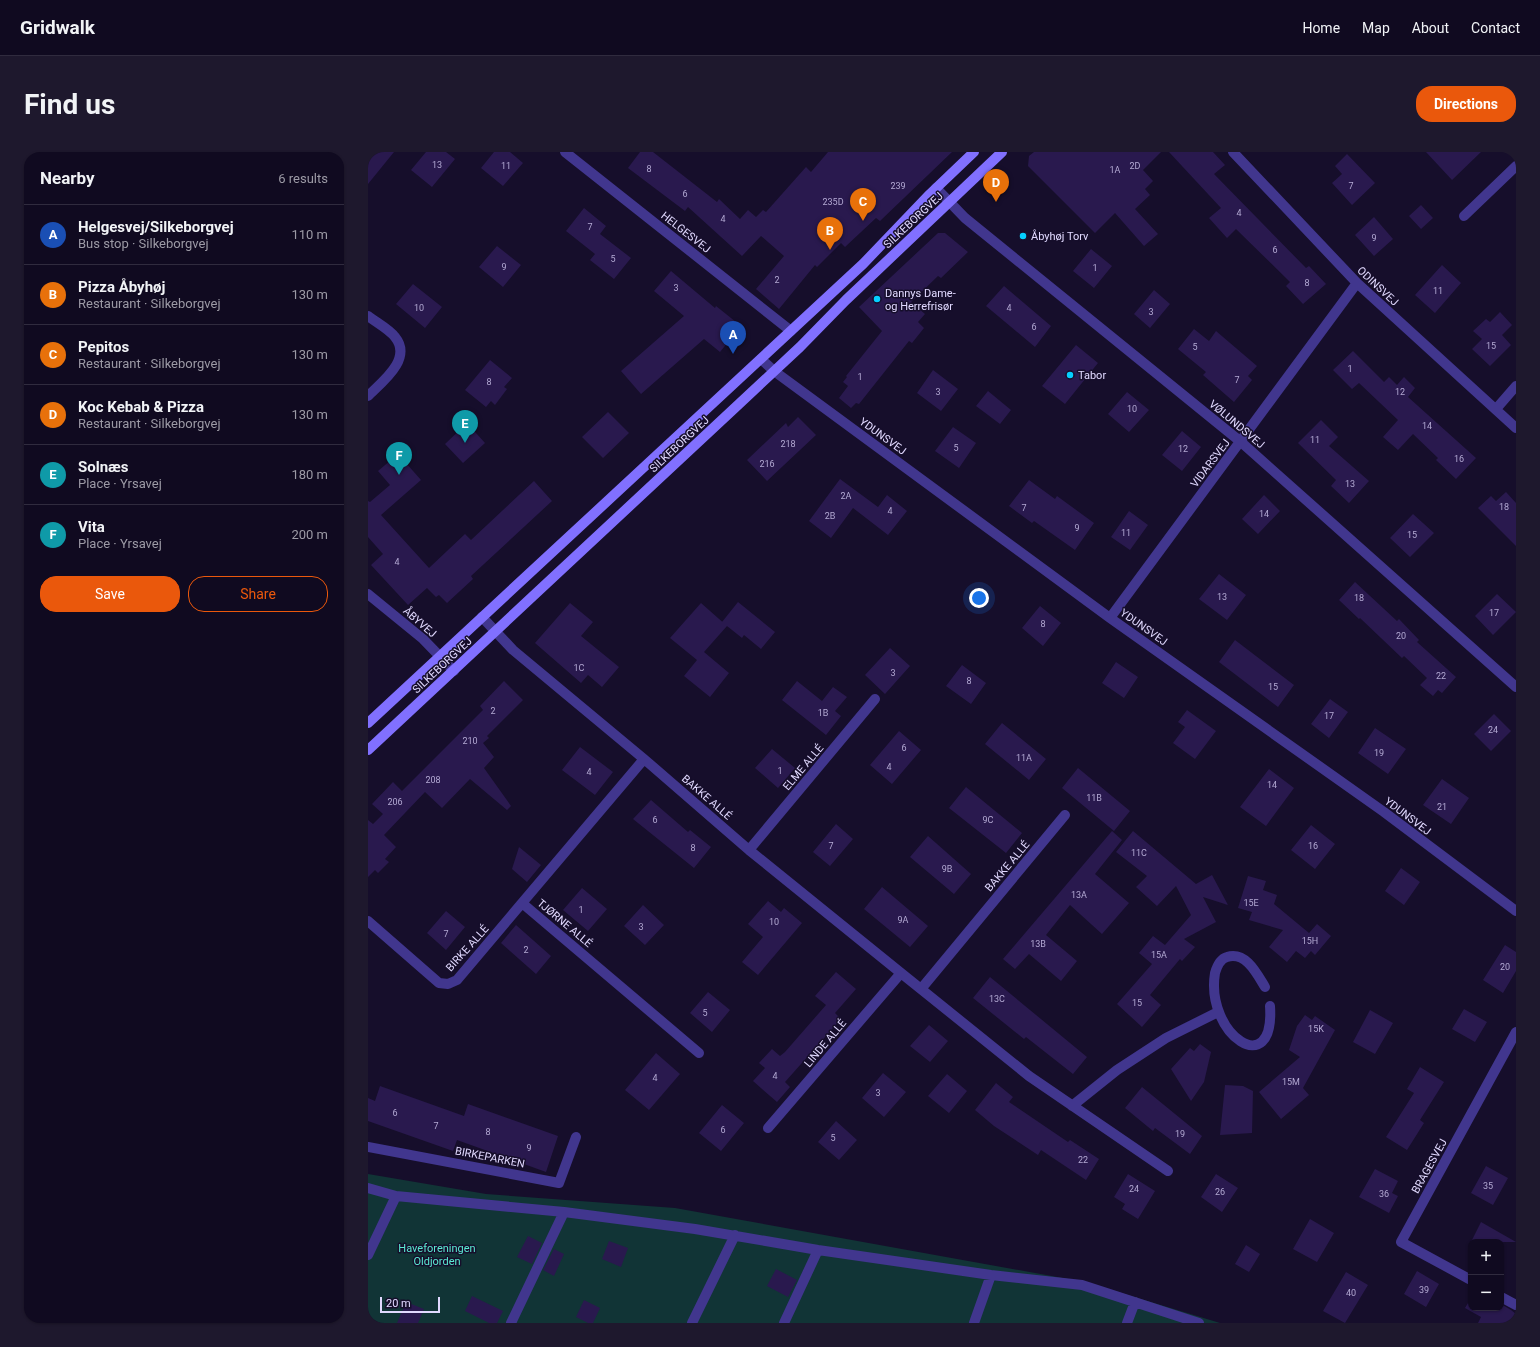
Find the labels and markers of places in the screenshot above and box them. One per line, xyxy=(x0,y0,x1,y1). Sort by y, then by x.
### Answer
pin: D xyxy=(983,169,1009,202)
pin: C xyxy=(850,188,876,221)
pin: B xyxy=(817,217,843,250)
place label: Åbyhøj Torv xyxy=(1031,229,1089,243)
marker: Åbyhøj Torv xyxy=(1018,231,1028,241)
place label: Dannys Dame- og Herrefrisør xyxy=(885,287,956,313)
marker: Dannys Dame- og Herrefrisør xyxy=(872,294,882,304)
pin: A xyxy=(720,321,746,354)
place label: Tabor xyxy=(1078,369,1106,382)
marker: Tabor xyxy=(1065,370,1075,380)
pin: E xyxy=(452,410,478,443)
pin: F xyxy=(386,442,412,475)

